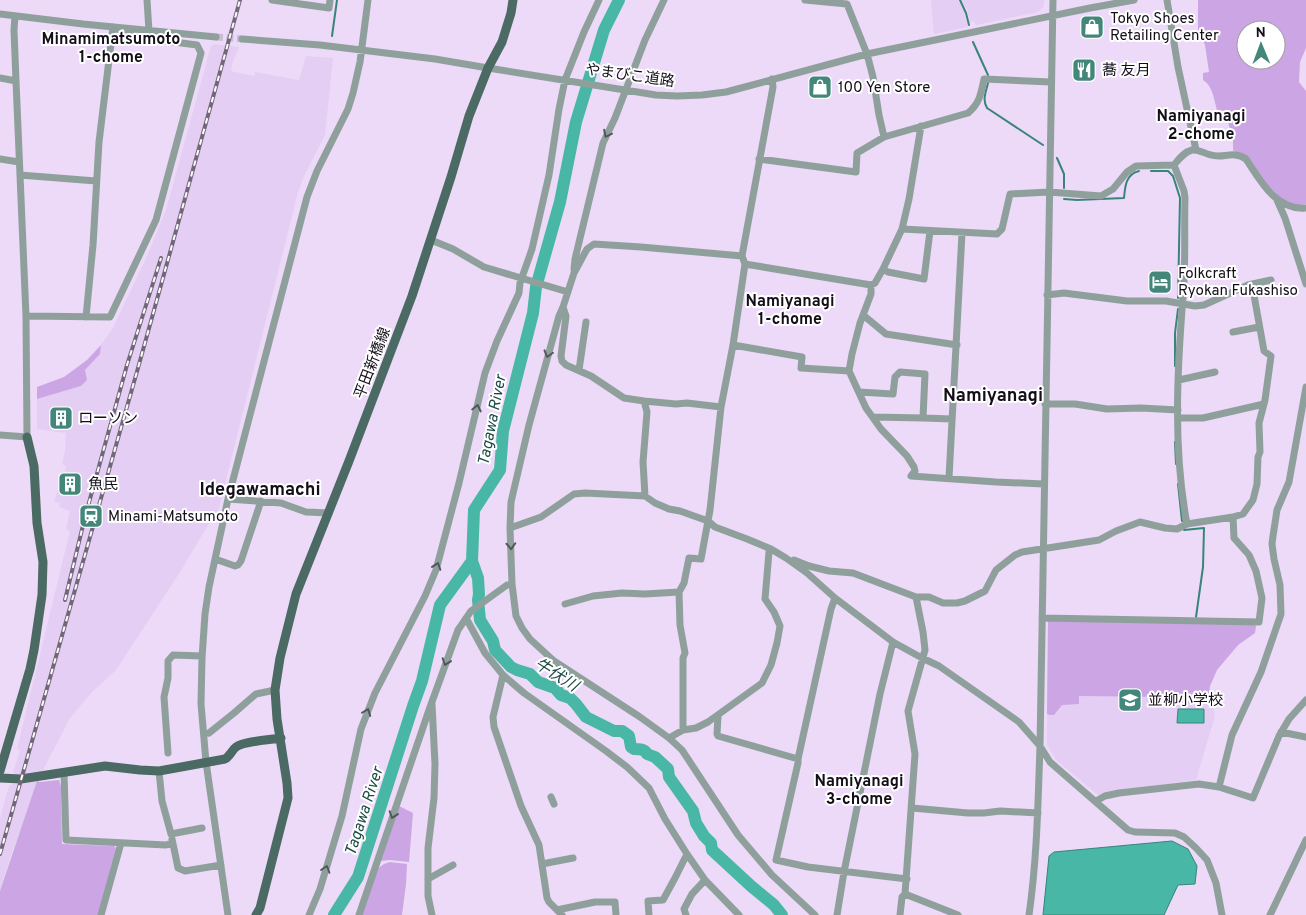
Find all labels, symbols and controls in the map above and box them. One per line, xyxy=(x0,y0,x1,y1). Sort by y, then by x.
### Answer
place label: Tokyo Shoes Retailing Center xyxy=(1110,10,1219,46)
shop icon: Tokyo Shoes Retailing Center xyxy=(1079,14,1105,40)
north arrow xyxy=(1236,20,1286,70)
text: N xyxy=(1256,25,1266,42)
district label: Minamimatsumoto 1-chome xyxy=(42,30,180,68)
restaurant icon: 蕎 友月 xyxy=(1071,57,1097,83)
street label: やまびこ道路 xyxy=(584,61,676,92)
place label: 蕎 友月 xyxy=(1102,62,1151,81)
shop icon: 100 Yen Store xyxy=(807,74,833,100)
place label: 100 Yen Store xyxy=(838,79,930,98)
district label: Namiyanagi 2-chome xyxy=(1156,107,1246,145)
one-way arrow xyxy=(604,129,614,138)
place label: Folkcraft Ryokan Fukashiso xyxy=(1178,265,1298,301)
hotel icon: Folkcraft Ryokan Fukashiso xyxy=(1147,269,1173,295)
district label: Namiyanagi 1-chome xyxy=(745,292,835,330)
street label: 平田新橋線 xyxy=(351,325,396,402)
one-way arrow xyxy=(544,349,554,357)
water label: Tagawa River xyxy=(474,371,512,468)
district label: Namiyanagi xyxy=(943,385,1043,408)
one-way arrow xyxy=(471,404,482,413)
building icon: ローソン xyxy=(48,405,74,431)
place label: ローソン xyxy=(78,410,138,429)
building icon: 魚民 xyxy=(57,471,83,497)
place label: 魚民 xyxy=(88,475,118,495)
district label: Idegawamachi xyxy=(199,479,321,502)
station icon: Minami-Matsumoto xyxy=(78,503,104,529)
place label: Minami-Matsumoto xyxy=(108,508,238,527)
one-way arrow xyxy=(505,543,516,551)
one-way arrow xyxy=(431,562,441,570)
water label: 牛伏川 xyxy=(530,654,583,698)
one-way arrow xyxy=(442,657,452,666)
school or university icon: 並柳小学校 xyxy=(1117,687,1143,713)
place label: 並柳小学校 xyxy=(1148,692,1223,711)
one-way arrow xyxy=(361,708,371,717)
water label: Tagawa River xyxy=(341,763,389,859)
district label: Namiyanagi 3-chome xyxy=(814,772,904,810)
one-way arrow xyxy=(389,811,399,819)
one-way arrow xyxy=(320,866,330,874)

